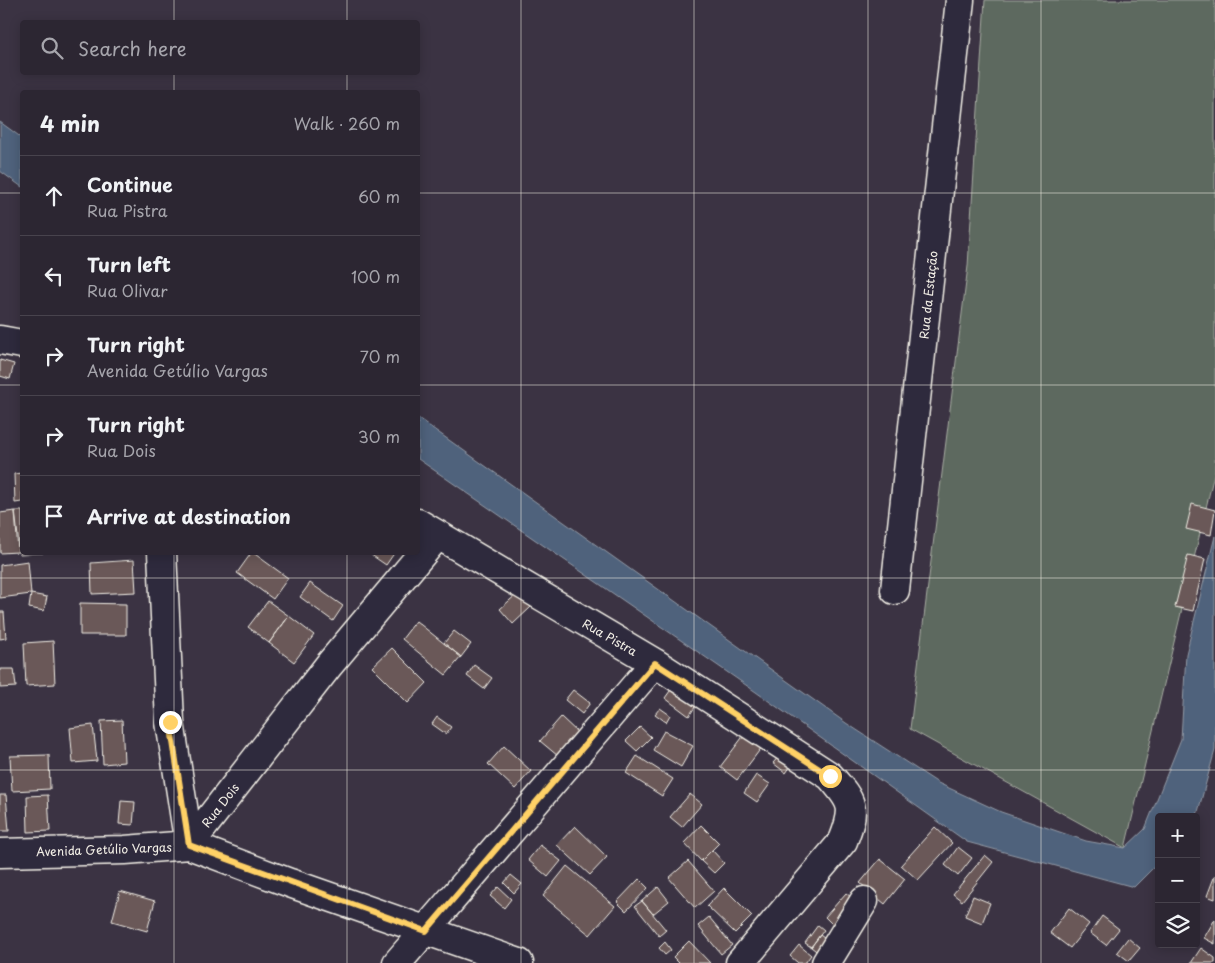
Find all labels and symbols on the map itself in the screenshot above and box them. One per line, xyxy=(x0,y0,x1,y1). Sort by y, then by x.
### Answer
street label: Rua da Estação xyxy=(914,250,942,340)
street label: Rua Pistra xyxy=(579,614,641,660)
route end xyxy=(159,711,182,734)
route start xyxy=(819,765,842,788)
street label: Rua Dois xyxy=(197,779,243,831)
street label: Avenida Getúlio Vargas xyxy=(36,838,173,860)

